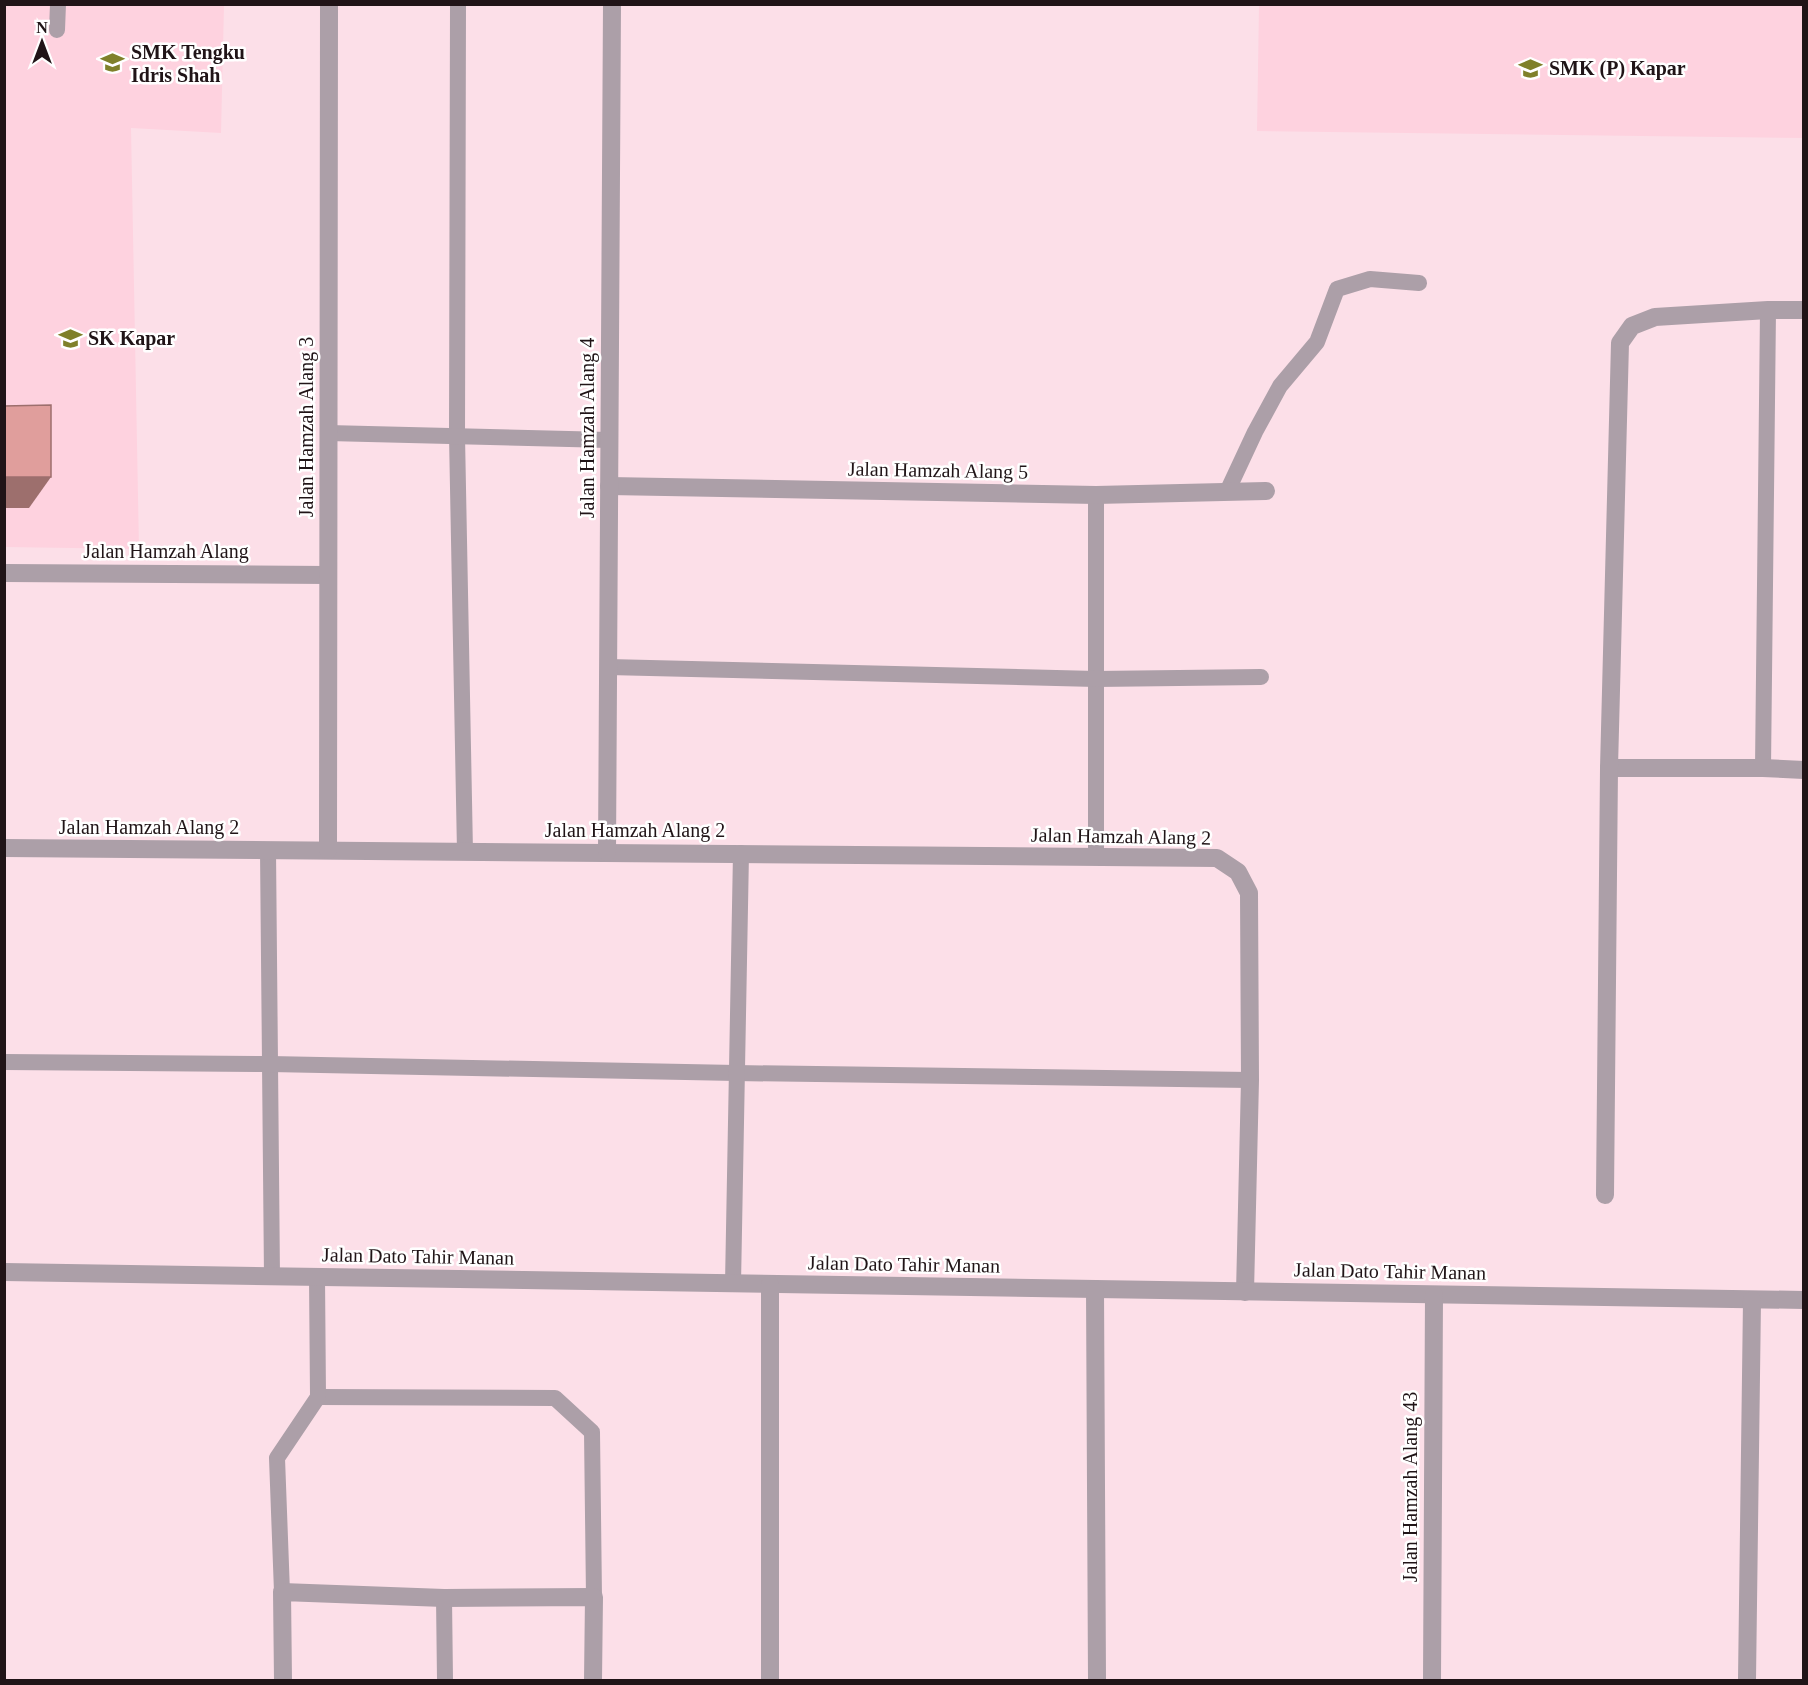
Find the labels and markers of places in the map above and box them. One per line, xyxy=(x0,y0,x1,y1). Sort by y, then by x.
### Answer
place label: SMK Tengku Idris Shah xyxy=(131,41,245,86)
school or university icon: SMK Tengku Idris Shah xyxy=(100,50,126,76)
school or university icon: SMK (P) Kapar xyxy=(1518,55,1544,81)
place label: SMK (P) Kapar xyxy=(1549,57,1686,80)
school or university icon: SK Kapar xyxy=(57,325,83,351)
place label: SK Kapar xyxy=(88,327,175,350)

